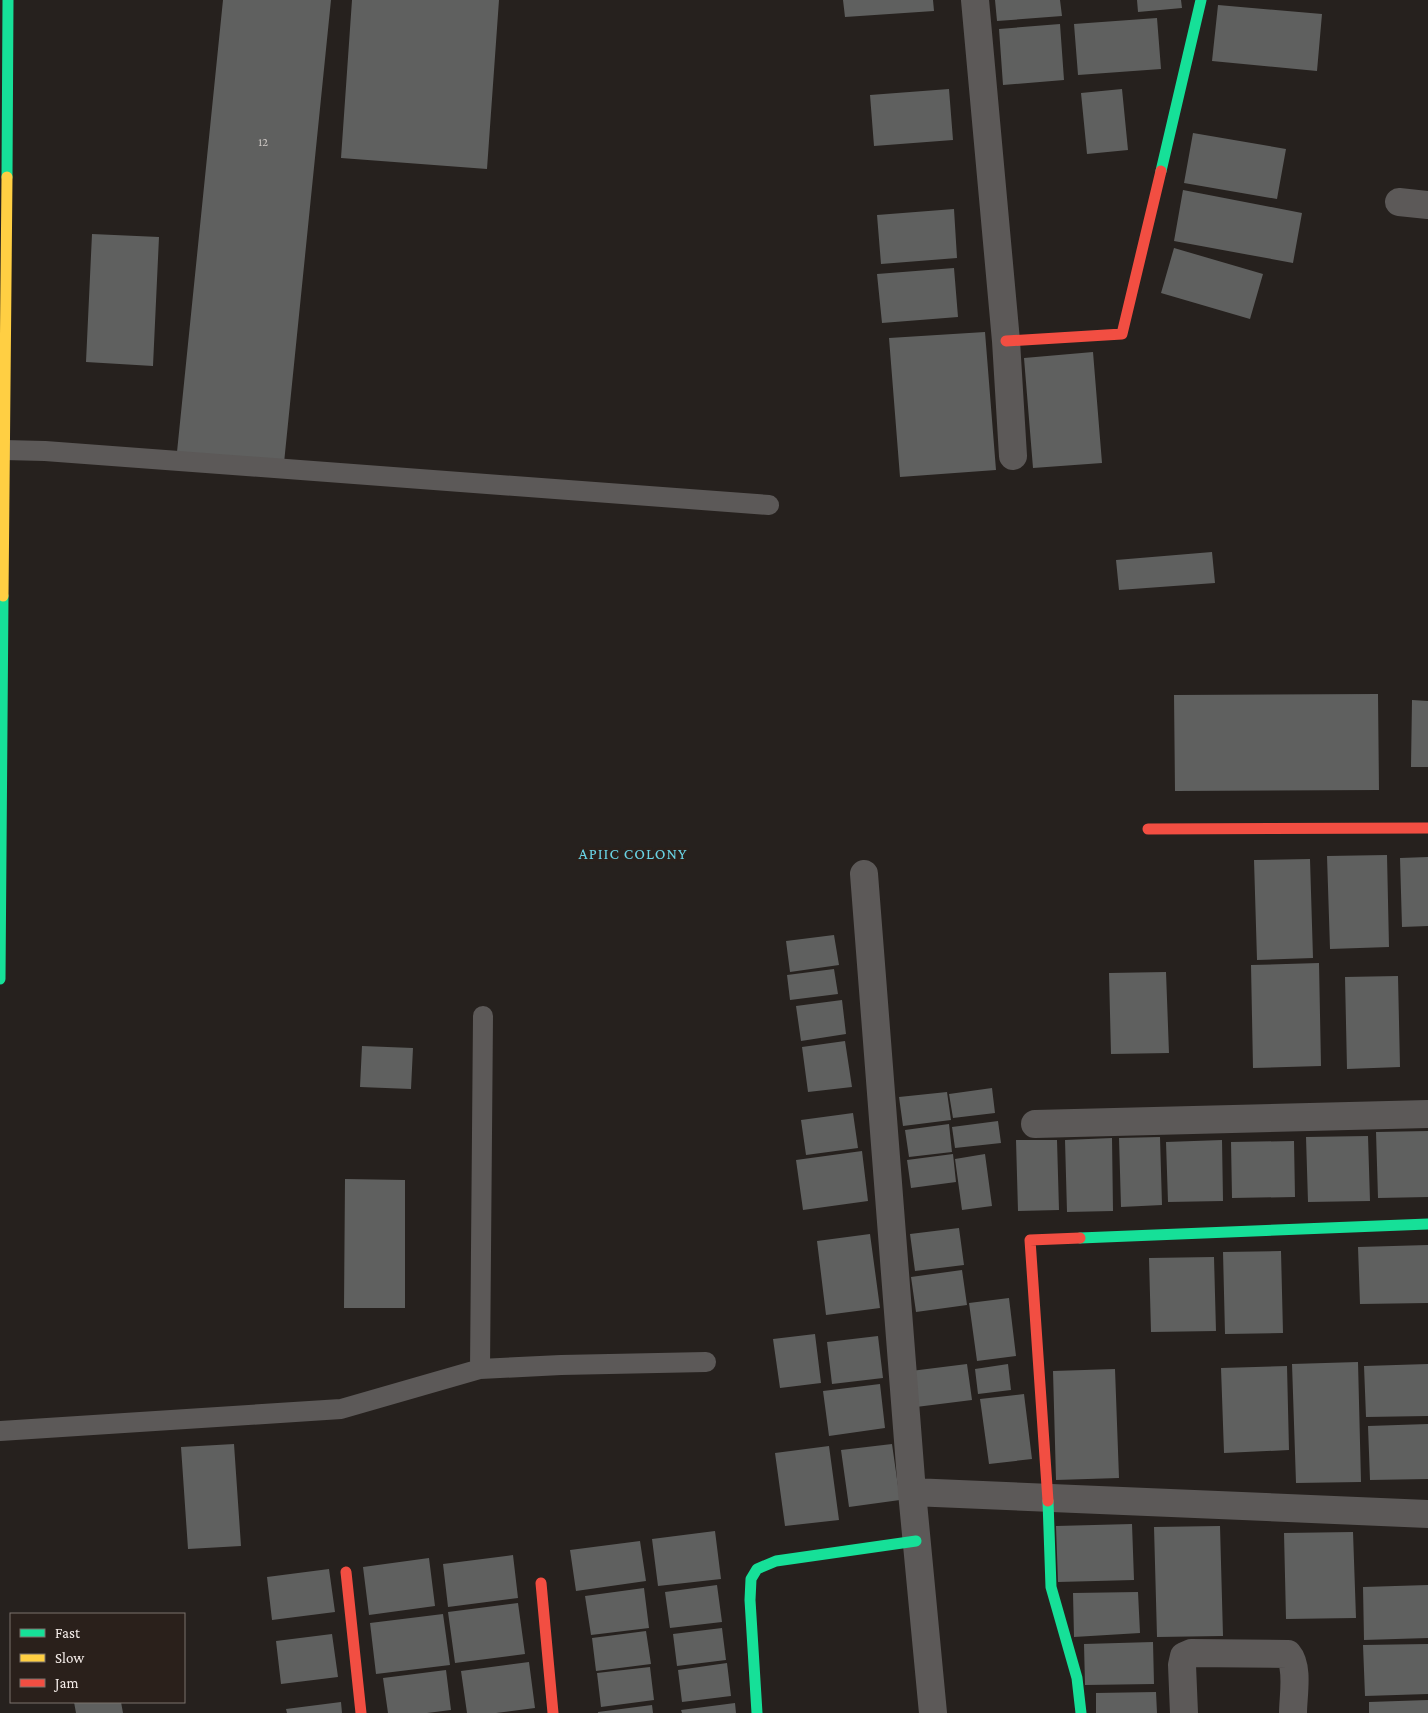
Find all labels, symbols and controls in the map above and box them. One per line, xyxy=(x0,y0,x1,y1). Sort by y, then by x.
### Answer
house number: 12 xyxy=(258,135,268,149)
district label: APIIC COLONY xyxy=(579,845,687,862)
legend xyxy=(10,1613,185,1703)
text: Fast xyxy=(55,1625,81,1641)
text: Slow xyxy=(55,1650,85,1666)
text: Jam xyxy=(53,1675,78,1692)

